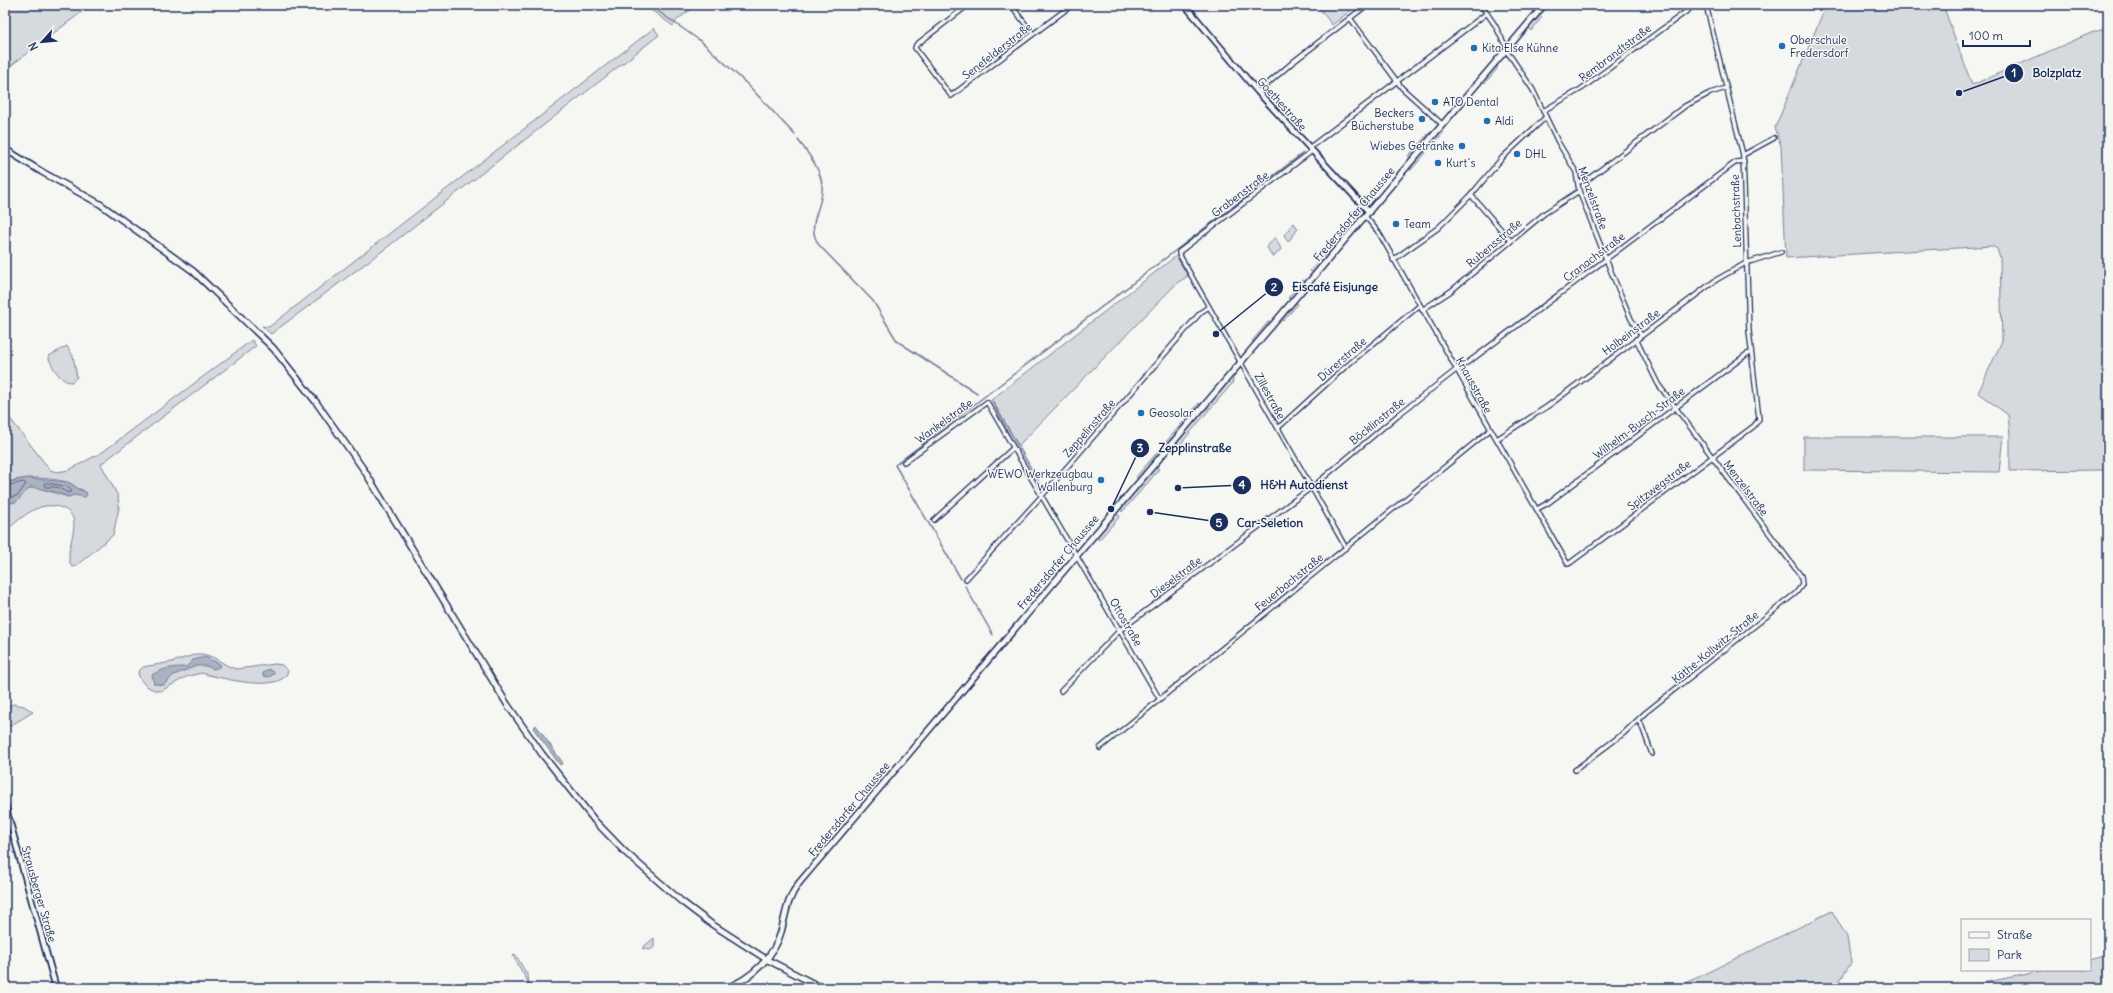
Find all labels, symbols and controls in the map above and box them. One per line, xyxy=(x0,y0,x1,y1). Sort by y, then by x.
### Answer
street label: Senefelderstraße xyxy=(960,20,1035,82)
street label: Rembrandtstraße xyxy=(1576,21,1654,85)
north arrow xyxy=(22,22,62,62)
scale bar xyxy=(1963,22,2030,48)
text: 100 m xyxy=(1969,28,2003,43)
place label: Oberschule Fredersdorf xyxy=(1790,33,1849,60)
text: N xyxy=(25,40,41,53)
place label: Kita Else Kühne xyxy=(1482,41,1558,55)
marker: Oberschule Fredersdorf xyxy=(1777,41,1787,51)
marker: Kita Else Kühne xyxy=(1469,43,1479,53)
callout: Bolzplatz xyxy=(2004,61,2090,85)
text: 1 xyxy=(2012,65,2016,80)
text: Bolzplatz xyxy=(2032,65,2082,81)
street label: Goethestraße xyxy=(1254,74,1310,134)
place label: ATO Dental xyxy=(1443,95,1499,109)
marker: ATO Dental xyxy=(1430,97,1440,107)
place label: Beckers Bücherstube xyxy=(1351,106,1414,133)
marker: Beckers Bücherstube xyxy=(1417,114,1427,124)
place label: Aldi xyxy=(1495,114,1513,128)
marker: Aldi xyxy=(1482,116,1492,126)
place label: Wiebes Getränke xyxy=(1370,139,1454,153)
marker: Wiebes Getränke xyxy=(1457,141,1467,151)
place label: DHL xyxy=(1525,147,1547,161)
marker: DHL xyxy=(1512,149,1522,159)
place label: Kurt´s xyxy=(1446,156,1475,170)
marker: Kurt´s xyxy=(1433,158,1443,168)
street label: Fredersdorfer Chaussee xyxy=(1310,164,1398,264)
street label: Menzelstraße xyxy=(1575,165,1611,231)
street label: Grabenstraße xyxy=(1209,168,1272,220)
street label: Lenbachstraße xyxy=(1728,174,1744,248)
street label: Rubensstraße xyxy=(1463,216,1525,270)
place label: Team xyxy=(1404,217,1431,231)
marker: Team xyxy=(1391,219,1401,229)
street label: Cranachstraße xyxy=(1560,229,1628,285)
callout: Eiscafé Eisjunge xyxy=(1264,275,1386,299)
text: 2 xyxy=(1271,279,1278,294)
text: Eiscafé Eisjunge xyxy=(1292,279,1379,295)
street label: Holbeinstraße xyxy=(1599,306,1663,358)
street label: Dürerstraße xyxy=(1315,334,1369,384)
street label: Knausstraße xyxy=(1453,354,1495,416)
street label: Zillestraße xyxy=(1252,370,1288,422)
street label: Wilhelm-Busch-Straße xyxy=(1590,384,1688,462)
street label: Böcklinstraße xyxy=(1346,394,1408,448)
street label: Wankelstraße xyxy=(913,395,975,446)
street label: Zeppelinstraße xyxy=(1060,396,1118,460)
place label: Geosolar xyxy=(1149,406,1194,420)
marker: Geosolar xyxy=(1136,408,1146,418)
callout: Zepplinstraße xyxy=(1130,436,1239,460)
text: 3 xyxy=(1137,440,1144,455)
text: Zepplinstraße xyxy=(1159,440,1232,456)
street label: Spitzwegstraße xyxy=(1625,457,1694,513)
street label: Menzelstraße xyxy=(1721,457,1771,519)
place label: WEWO Werkzeugbau Wollenburg xyxy=(988,467,1094,494)
callout: H&H Autodienst xyxy=(1232,473,1356,497)
marker: WEWO Werkzeugbau Wollenburg xyxy=(1096,475,1106,485)
text: 4 xyxy=(1239,477,1246,492)
text: H&H Autodienst xyxy=(1260,477,1349,492)
callout: Car-Seletion xyxy=(1209,510,1312,534)
street label: Fredersdorfer Chaussee xyxy=(1014,512,1102,612)
text: 5 xyxy=(1216,515,1223,530)
text: Car-Seletion xyxy=(1237,515,1303,530)
street label: Feuerbachstraße xyxy=(1252,550,1326,614)
street label: Dieselstraße xyxy=(1147,553,1205,601)
street label: Ottostraße xyxy=(1107,595,1145,649)
street label: Käthe-Kollwitz-Straße xyxy=(1669,608,1761,686)
street label: Fredersdorfer Chaussee xyxy=(805,759,893,859)
street label: Strausberger Straße xyxy=(19,844,59,944)
legend xyxy=(1961,919,2091,971)
text: Straße xyxy=(1997,927,2032,942)
text: Park xyxy=(1997,947,2022,962)

